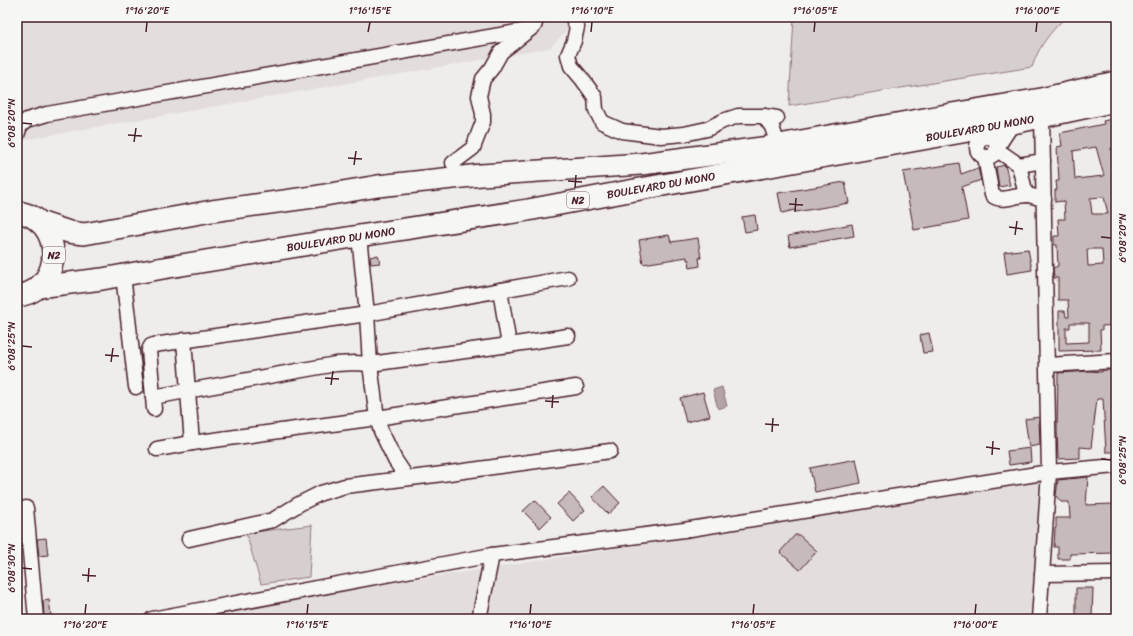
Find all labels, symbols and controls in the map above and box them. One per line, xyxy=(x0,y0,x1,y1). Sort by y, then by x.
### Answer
text: 1°16'20"E xyxy=(125,2,170,20)
text: 1°16'15"E xyxy=(349,2,393,20)
text: 1°16'10"E xyxy=(571,2,615,20)
text: 1°16'05"E xyxy=(793,2,839,20)
text: 1°16'00"E xyxy=(1015,2,1061,20)
text: 6°08'20"N xyxy=(3,98,21,148)
street label: BOULEVARD DU MONO xyxy=(924,110,1036,147)
street label: BOULEVARD DU MONO xyxy=(605,167,717,204)
road number: N2 xyxy=(567,192,589,208)
text: 6°08'20"N xyxy=(1114,213,1132,263)
street label: BOULEVARD DU MONO xyxy=(285,222,397,257)
road number: N2 xyxy=(43,247,65,263)
text: 6°08'25"N xyxy=(3,321,21,371)
text: 6°08'25"N xyxy=(1114,435,1132,485)
text: 6°08'30"N xyxy=(3,543,21,592)
text: 1°16'20"E xyxy=(63,616,108,634)
text: 1°16'15"E xyxy=(286,616,330,634)
text: 1°16'10"E xyxy=(509,616,553,634)
text: 1°16'05"E xyxy=(731,616,777,634)
text: 1°16'00"E xyxy=(953,616,999,634)

